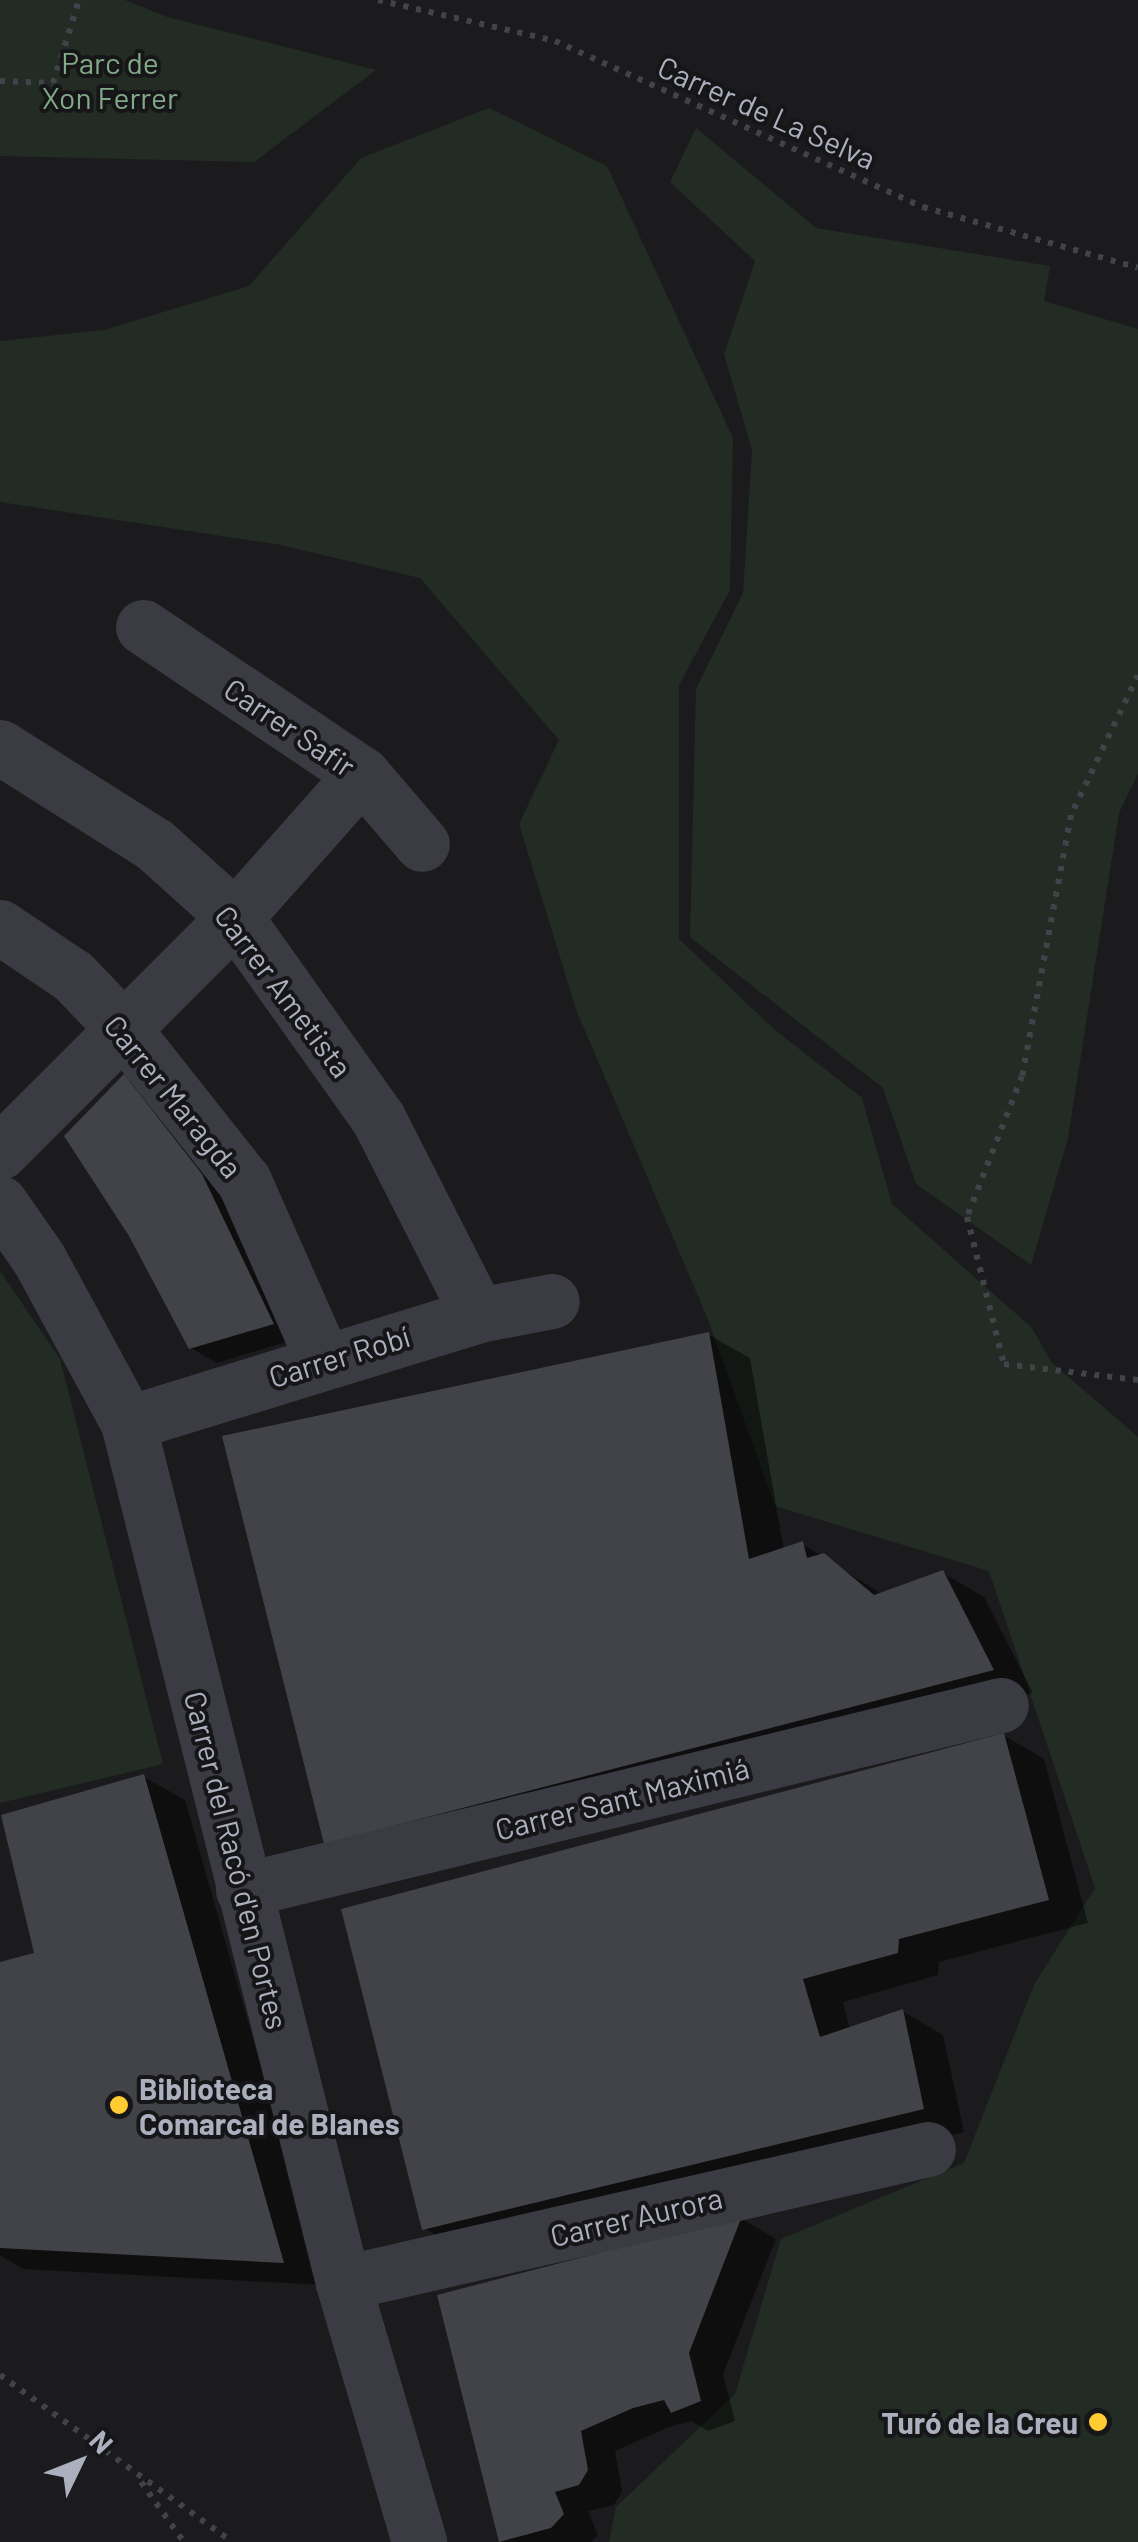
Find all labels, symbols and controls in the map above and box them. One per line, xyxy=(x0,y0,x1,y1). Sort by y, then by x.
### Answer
park label: Parc de Xon Ferrer xyxy=(42,44,178,114)
street label: Carrer de La Selva xyxy=(653,48,881,176)
street label: Carrer Safir xyxy=(218,670,362,784)
street label: Carrer Ametista xyxy=(208,898,360,1084)
street label: Carrer Maragda xyxy=(98,1007,250,1185)
street label: Carrer Robí xyxy=(264,1318,414,1394)
street label: Carrer del Racó d'en Portes xyxy=(178,1687,296,2033)
street label: Carrer Sant Maximiá xyxy=(491,1749,753,1847)
place label: Biblioteca Comarcal de Blanes xyxy=(139,2070,400,2140)
marker: Biblioteca Comarcal de Blanes xyxy=(108,2094,130,2116)
street label: Carrer Aurora xyxy=(546,2179,726,2253)
place label: Turó de la Creu xyxy=(881,2404,1078,2440)
marker: Turó de la Creu xyxy=(1087,2411,1109,2433)
north arrow xyxy=(30,2412,130,2512)
text: N xyxy=(83,2423,121,2460)

